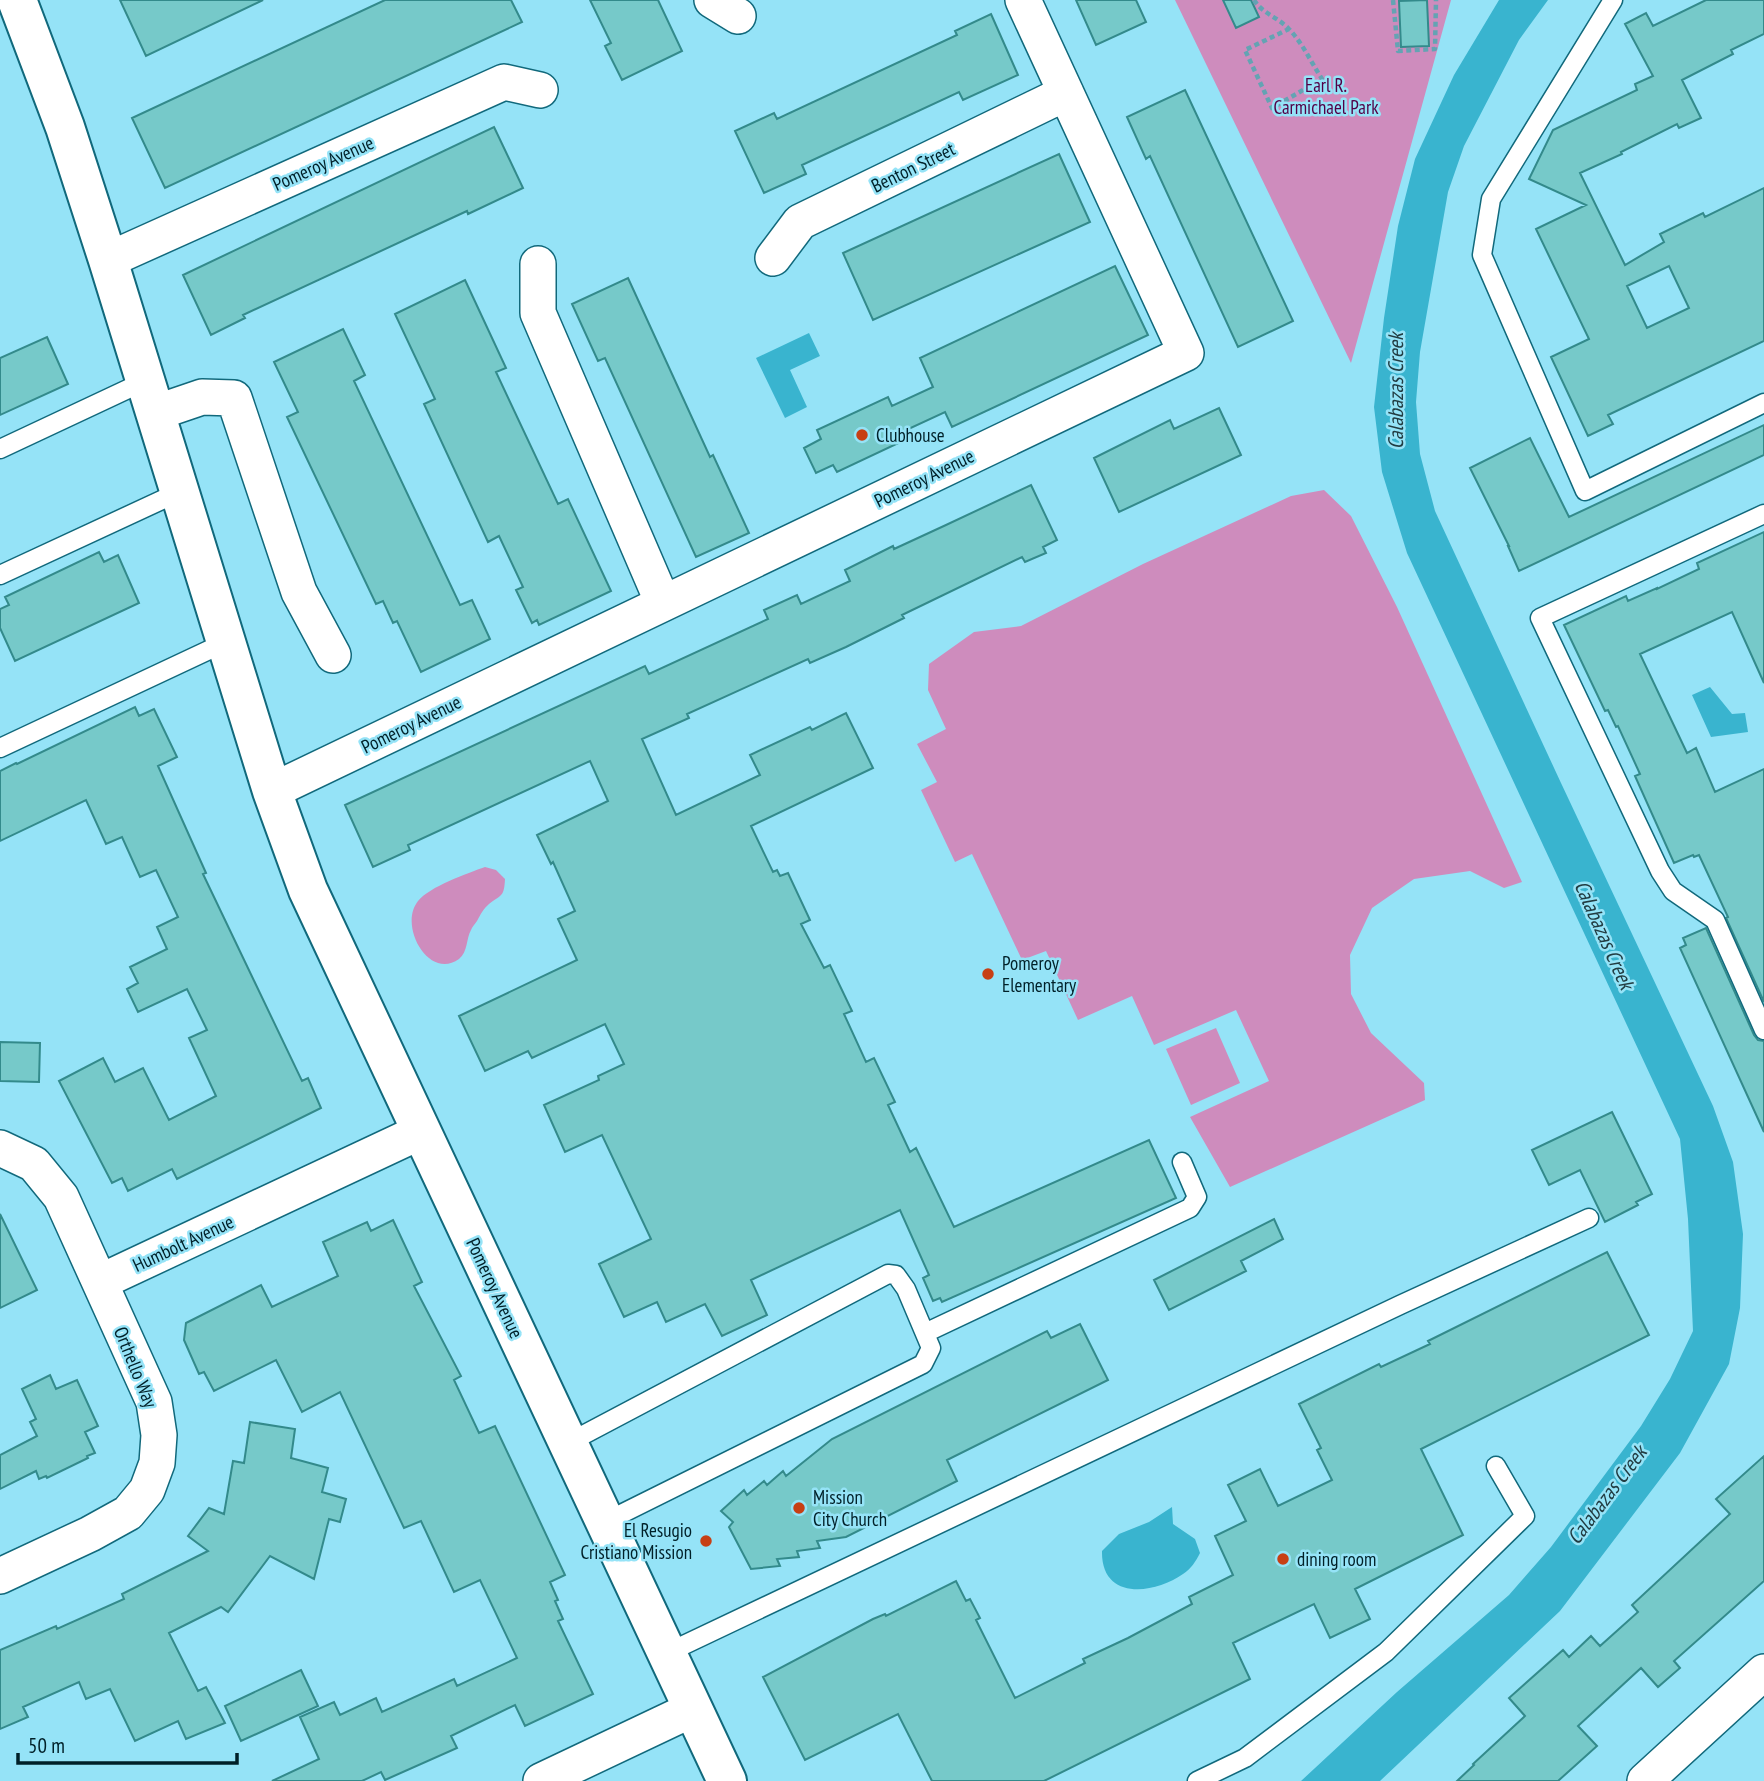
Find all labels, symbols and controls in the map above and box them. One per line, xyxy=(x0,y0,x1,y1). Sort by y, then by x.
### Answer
park label: Earl R. Carmichael Park xyxy=(1273,73,1379,119)
street label: Pomeroy Avenue xyxy=(269,130,377,196)
street label: Benton Street xyxy=(867,136,959,198)
water label: Calabazas Creek xyxy=(1382,330,1409,449)
place label: Clubhouse xyxy=(876,423,945,447)
marker: Clubhouse xyxy=(854,427,870,443)
street label: Pomeroy Avenue xyxy=(870,444,978,512)
street label: Pomeroy Avenue xyxy=(357,690,465,758)
water label: Calabazas Creek xyxy=(1568,876,1642,996)
place label: Pomeroy Elementary xyxy=(1002,951,1077,997)
marker: Pomeroy Elementary xyxy=(980,966,996,982)
street label: Humbolt Avenue xyxy=(129,1209,237,1277)
street label: Pomeroy Avenue xyxy=(461,1234,529,1342)
street label: Orthello Way xyxy=(109,1323,163,1412)
water label: Calabazas Creek xyxy=(1561,1438,1654,1549)
place label: Mission City Church xyxy=(813,1485,887,1531)
marker: Mission City Church xyxy=(791,1500,807,1516)
place label: El Resugio Cristiano Mission xyxy=(581,1518,692,1564)
marker: El Resugio Cristiano Mission xyxy=(698,1533,714,1549)
place label: dining room xyxy=(1297,1547,1376,1571)
marker: dining room xyxy=(1275,1551,1291,1567)
scale bar xyxy=(18,1722,236,1766)
text: 50 m xyxy=(28,1732,65,1759)

